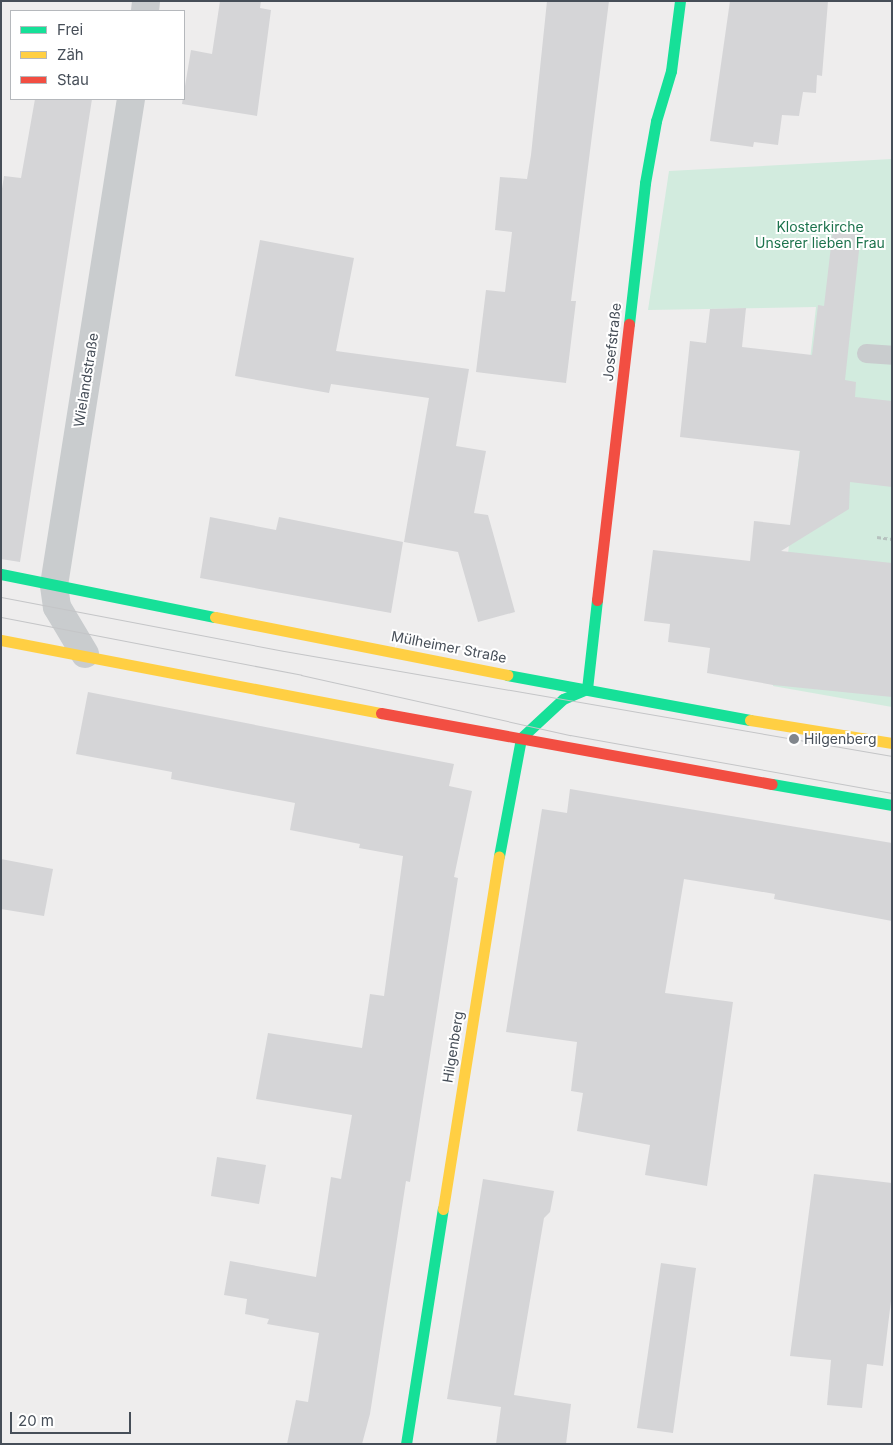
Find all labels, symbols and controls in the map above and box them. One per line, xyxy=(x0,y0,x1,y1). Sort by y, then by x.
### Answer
legend xyxy=(10,10,185,100)
text: Frei xyxy=(57,20,83,39)
text: Zäh xyxy=(57,45,84,64)
text: Stau xyxy=(57,70,89,89)
park label: Klosterkirche Unserer lieben Frau xyxy=(755,219,885,252)
street label: Josefstraße xyxy=(600,302,624,382)
street label: Wielandstraße xyxy=(70,332,102,428)
street label: Mülheimer Straße xyxy=(390,628,508,666)
place label: Hilgenberg xyxy=(804,731,877,747)
marker: Hilgenberg xyxy=(788,733,800,745)
street label: Hilgenberg xyxy=(439,1010,467,1084)
scale bar xyxy=(12,1402,134,1434)
text: 20 m xyxy=(18,1411,54,1430)

